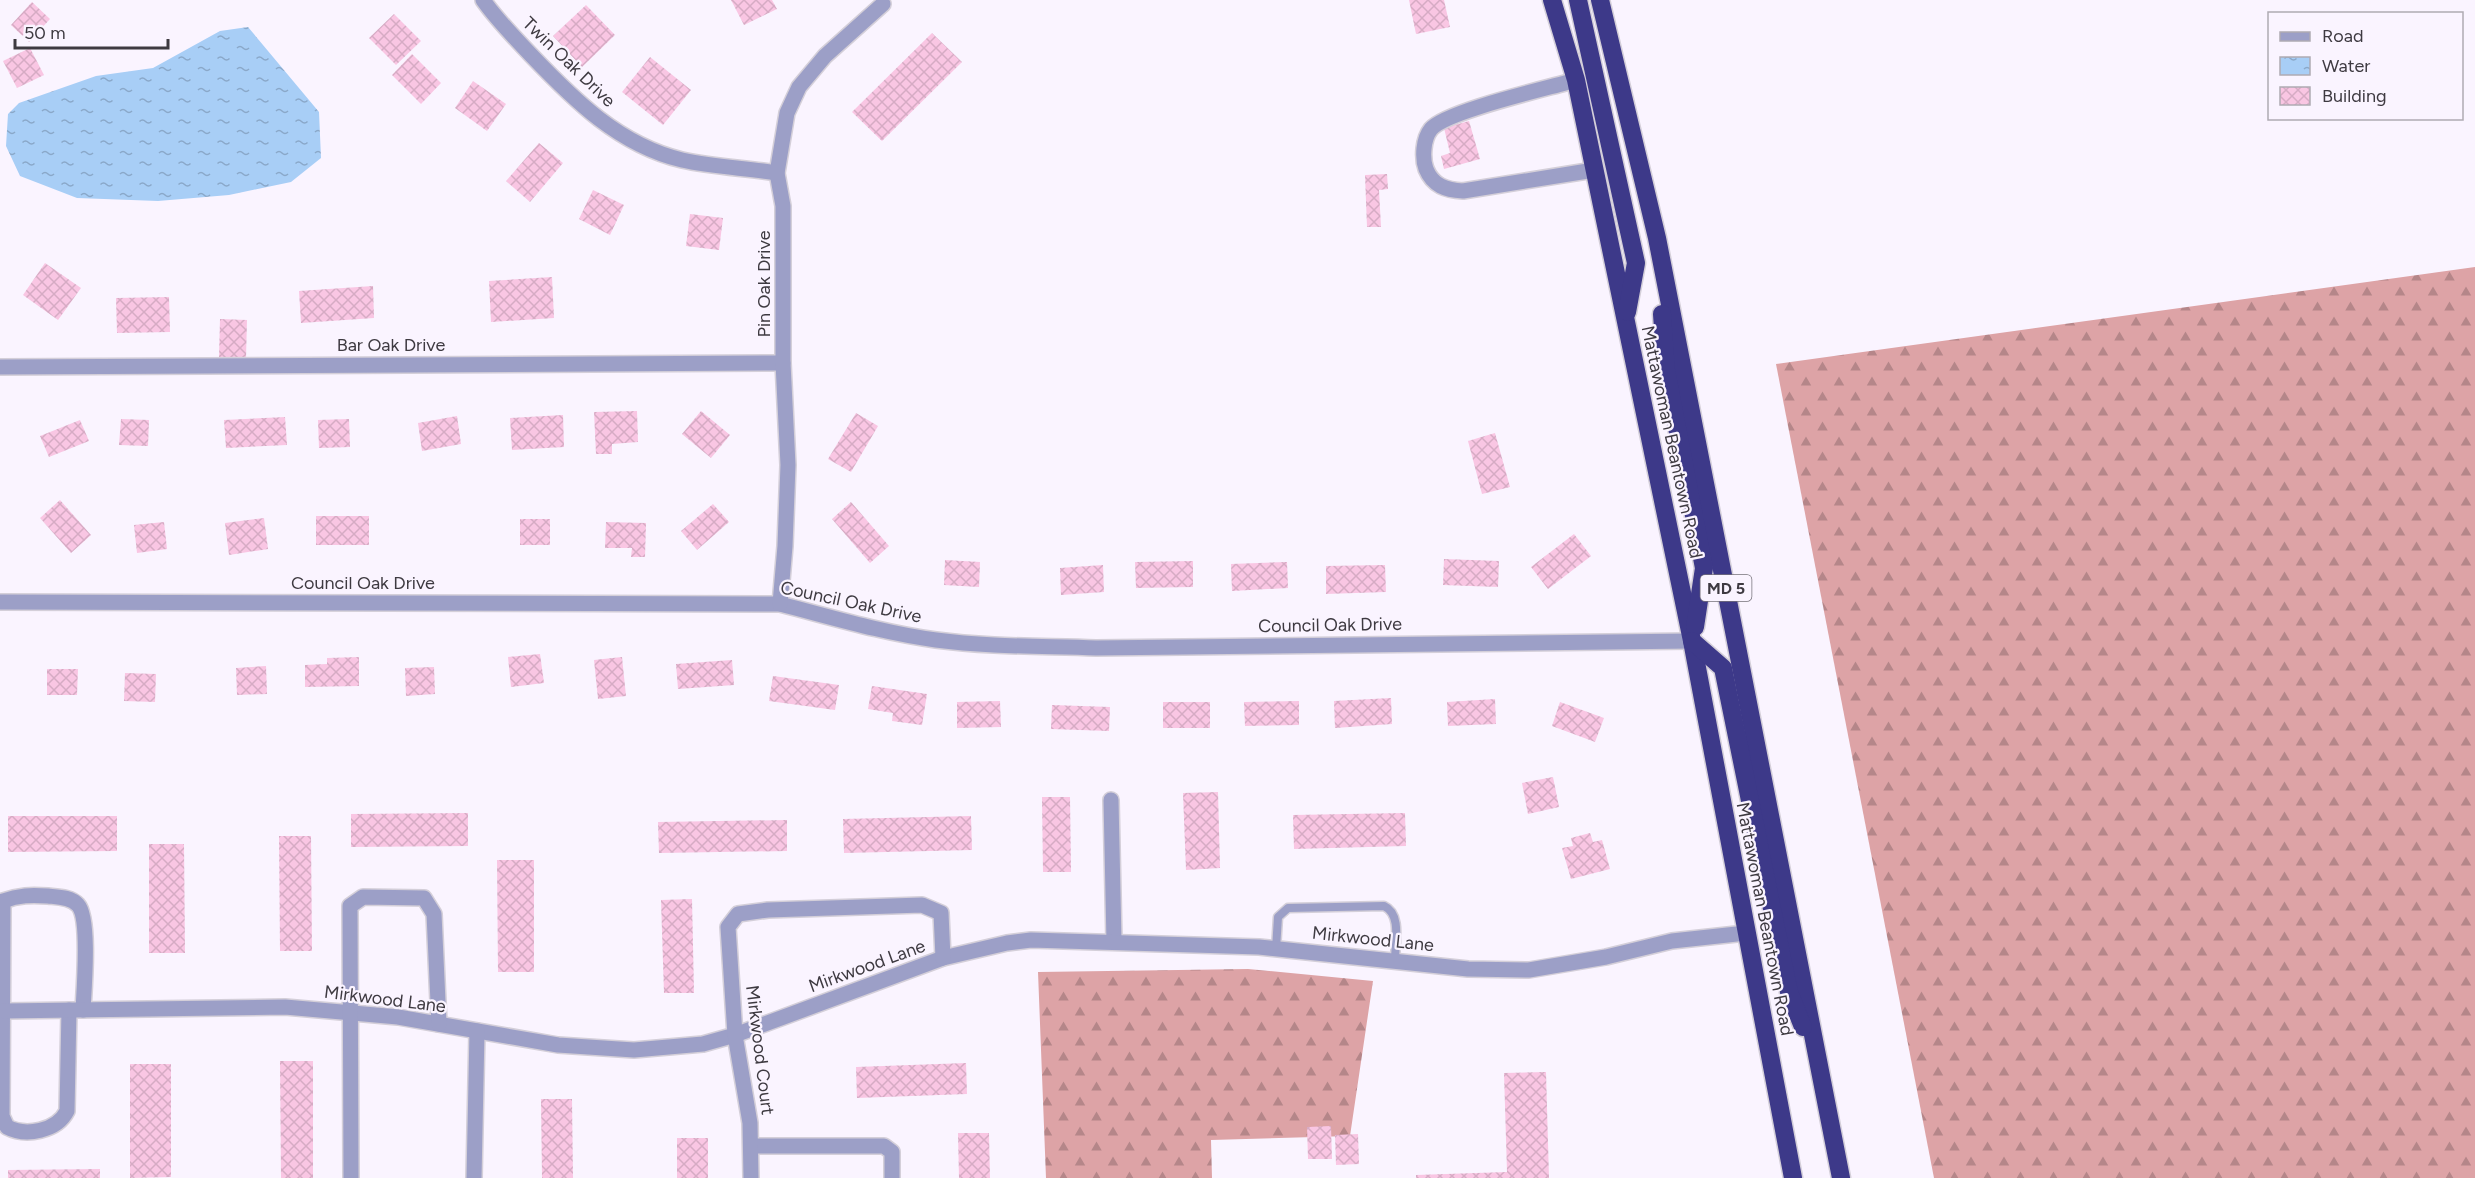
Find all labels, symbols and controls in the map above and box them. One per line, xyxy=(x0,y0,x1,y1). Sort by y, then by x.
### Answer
scale bar xyxy=(15,12,168,50)
street label: Twin Oak Drive xyxy=(518,12,620,112)
legend xyxy=(2268,12,2463,120)
text: 50 m xyxy=(24,22,66,44)
text: Road xyxy=(2322,25,2363,47)
text: Water xyxy=(2322,55,2370,77)
text: Building xyxy=(2322,85,2387,107)
street label: Pin Oak Drive xyxy=(753,230,775,338)
street label: Mattawoman Beantown Road xyxy=(1637,324,1707,560)
street label: Bar Oak Drive xyxy=(337,334,445,356)
street label: Council Oak Drive xyxy=(291,572,435,594)
road number: MD 5 xyxy=(1700,575,1752,601)
street label: Council Oak Drive xyxy=(778,576,924,628)
street label: Council Oak Drive xyxy=(1258,613,1402,637)
street label: Mattawoman Beantown Road xyxy=(1732,800,1798,1038)
street label: Mirkwood Lane xyxy=(1311,922,1435,956)
street label: Mirkwood Lane xyxy=(806,935,928,997)
street label: Mirkwood Lane xyxy=(323,981,447,1017)
street label: Mirkwood Court xyxy=(741,984,779,1116)

